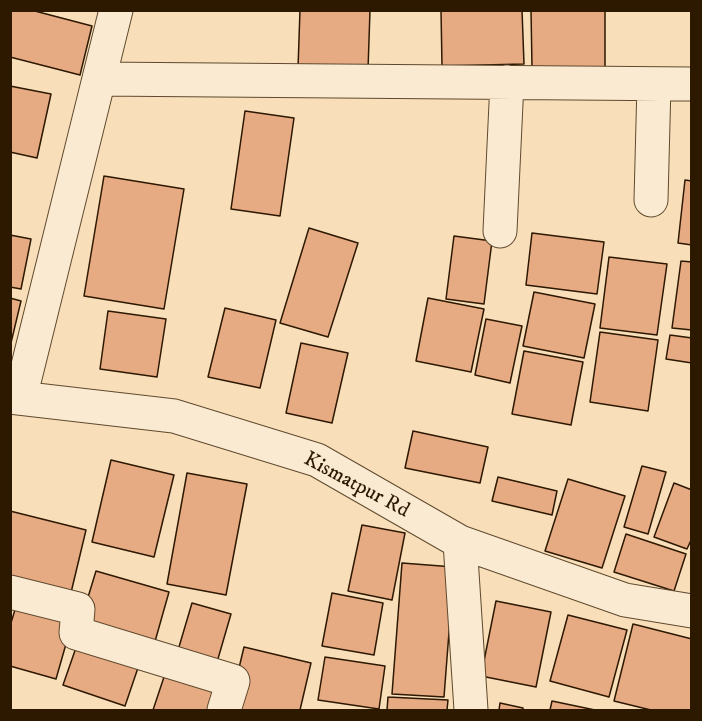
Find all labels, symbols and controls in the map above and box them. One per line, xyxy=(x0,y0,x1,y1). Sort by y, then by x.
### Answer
street label: Kismatpur Rd xyxy=(299,448,413,524)

